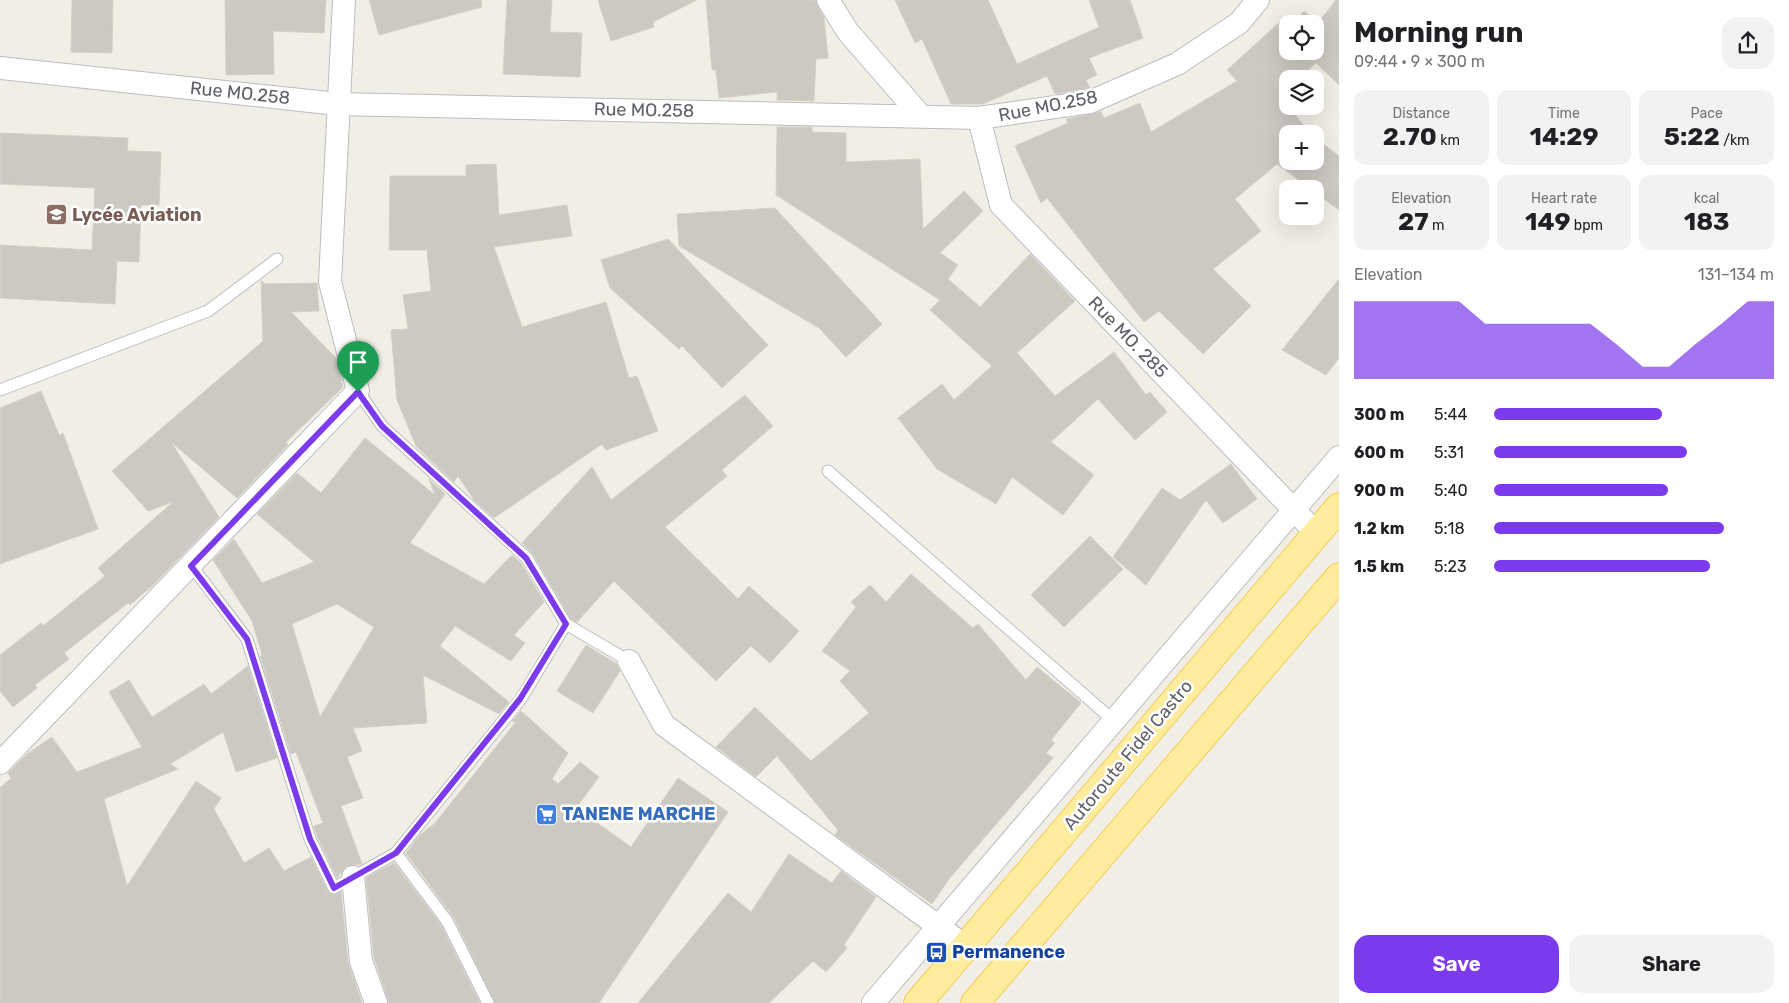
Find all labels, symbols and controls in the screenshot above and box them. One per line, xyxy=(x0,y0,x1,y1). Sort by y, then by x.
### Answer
map controls xyxy=(1279,15,1324,225)
button: locate xyxy=(1279,15,1324,60)
text: Morning run xyxy=(1354,16,1523,49)
button: share xyxy=(1722,17,1774,69)
text: 09:44 · 9 × 300 m xyxy=(1354,52,1485,71)
button: layers xyxy=(1279,70,1324,115)
street label: Rue MO.258 xyxy=(189,77,291,109)
street label: Rue MO.258 xyxy=(997,86,1099,126)
street label: Rue MO.258 xyxy=(594,98,694,122)
text: Distance xyxy=(1393,105,1450,122)
text: Time xyxy=(1548,105,1580,122)
text: Pace xyxy=(1691,105,1723,122)
text: 2.70 xyxy=(1383,122,1437,151)
text: 14:29 xyxy=(1529,122,1599,151)
text: 5:22 xyxy=(1664,122,1720,151)
button: + xyxy=(1279,125,1324,170)
text: km xyxy=(1437,132,1460,149)
text: /km xyxy=(1720,132,1750,149)
button: − xyxy=(1279,180,1324,225)
text: Elevation xyxy=(1391,190,1451,207)
text: Heart rate xyxy=(1531,190,1597,207)
text: kcal xyxy=(1694,190,1720,207)
school or university icon: Lycée Aviation xyxy=(44,203,68,227)
place label: Lycée Aviation xyxy=(72,204,202,226)
text: 27 xyxy=(1398,207,1429,236)
text: 149 xyxy=(1525,207,1570,236)
text: 183 xyxy=(1684,207,1730,236)
text: m xyxy=(1429,217,1445,234)
text: bpm xyxy=(1570,217,1603,234)
text: Elevation xyxy=(1354,265,1423,284)
text: 131–134 m xyxy=(1698,265,1774,284)
street label: Rue MO. 285 xyxy=(1084,292,1172,382)
pin xyxy=(337,341,379,392)
icon: arrive xyxy=(344,348,372,376)
text: 300 m xyxy=(1354,405,1404,424)
text: 5:44 xyxy=(1434,405,1467,424)
text: 600 m xyxy=(1354,443,1404,462)
text: 5:31 xyxy=(1434,443,1464,462)
text: 900 m xyxy=(1354,481,1404,500)
text: 5:40 xyxy=(1434,481,1468,500)
text: 1.2 km xyxy=(1354,519,1404,538)
text: 5:18 xyxy=(1434,519,1465,538)
text: 1.5 km xyxy=(1354,557,1404,576)
text: 5:23 xyxy=(1434,557,1467,576)
street label: Autoroute Fidel Castro xyxy=(1059,676,1197,834)
supermarket icon: TANENE MARCHE xyxy=(534,802,558,826)
place label: TANENE MARCHE xyxy=(562,803,715,825)
button: Save xyxy=(1354,935,1559,993)
button: Share xyxy=(1569,935,1774,993)
bus stop icon: Permanence xyxy=(924,940,948,964)
place label: Permanence xyxy=(952,941,1065,963)

